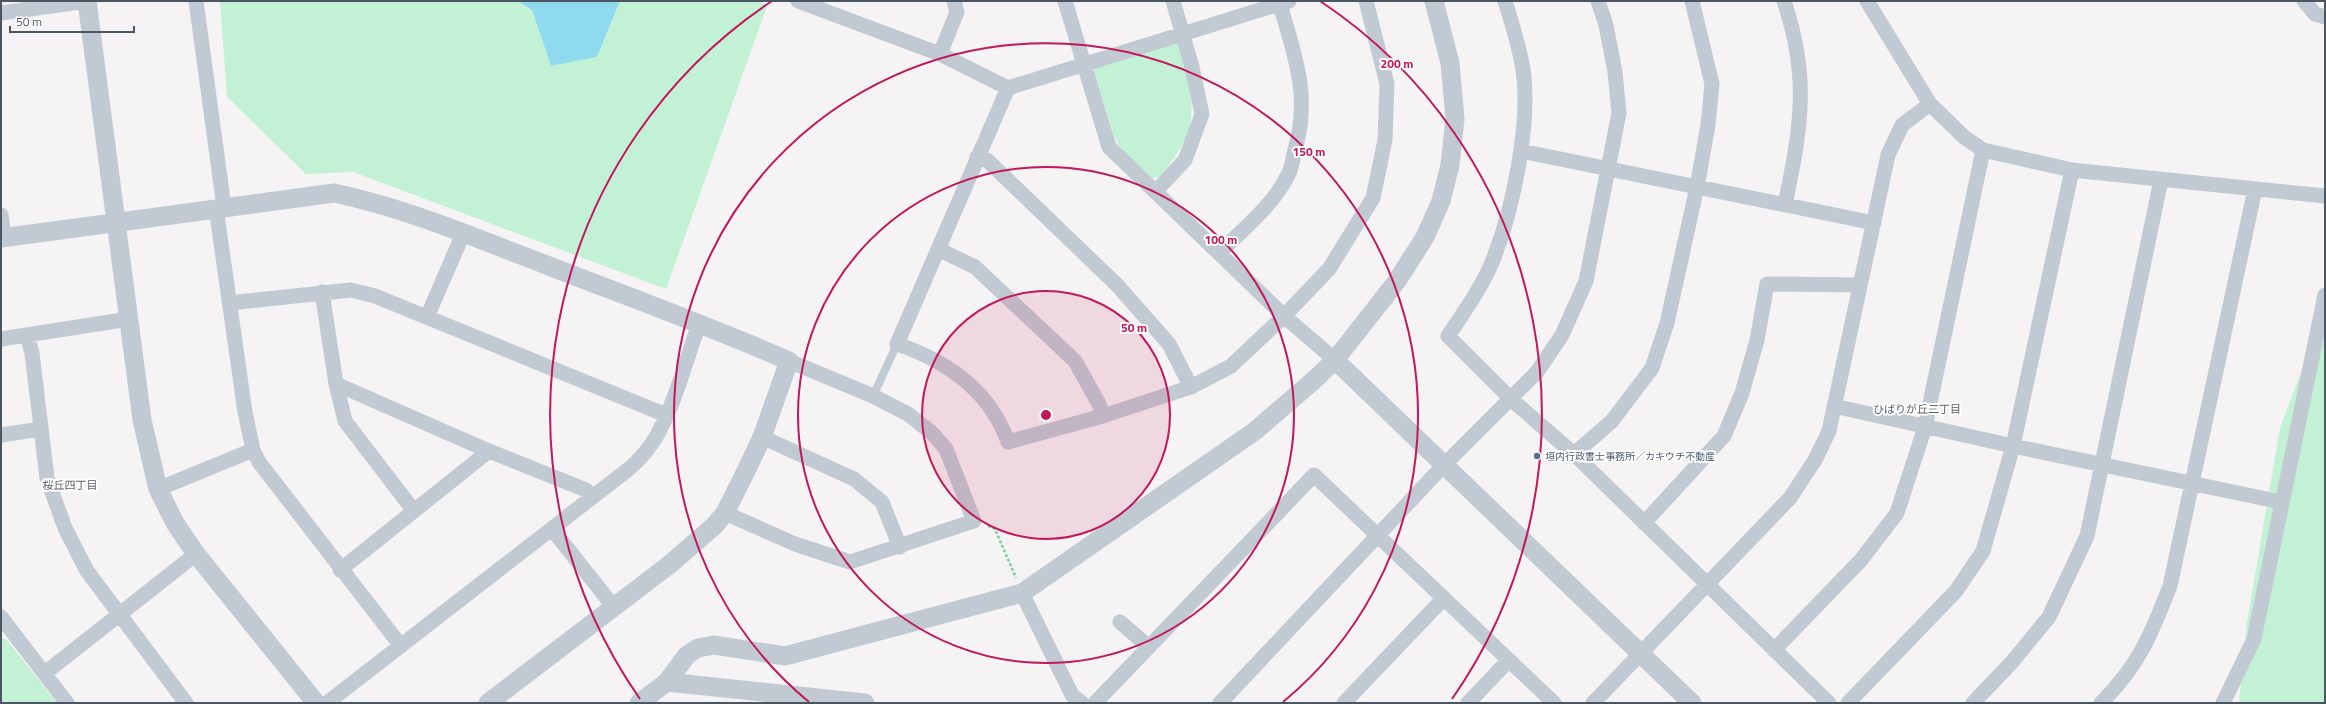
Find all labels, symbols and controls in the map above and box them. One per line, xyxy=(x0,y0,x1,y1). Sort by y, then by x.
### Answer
scale bar xyxy=(10,8,134,34)
text: 50 m xyxy=(16,12,42,31)
text: 200 m xyxy=(1381,54,1413,73)
text: 150 m xyxy=(1293,142,1325,161)
text: 100 m xyxy=(1205,230,1237,249)
text: 50 m xyxy=(1121,318,1147,337)
district label: ひばりが丘二丁目 xyxy=(1873,401,1961,417)
centre of rings xyxy=(1039,408,1053,422)
place label: 垣内行政書士事務所／カキウチ不動産 xyxy=(1545,449,1715,464)
marker: 垣内行政書士事務所／カキウチ不動産 xyxy=(1532,451,1542,461)
district label: 桜丘四丁目 xyxy=(43,477,98,493)

